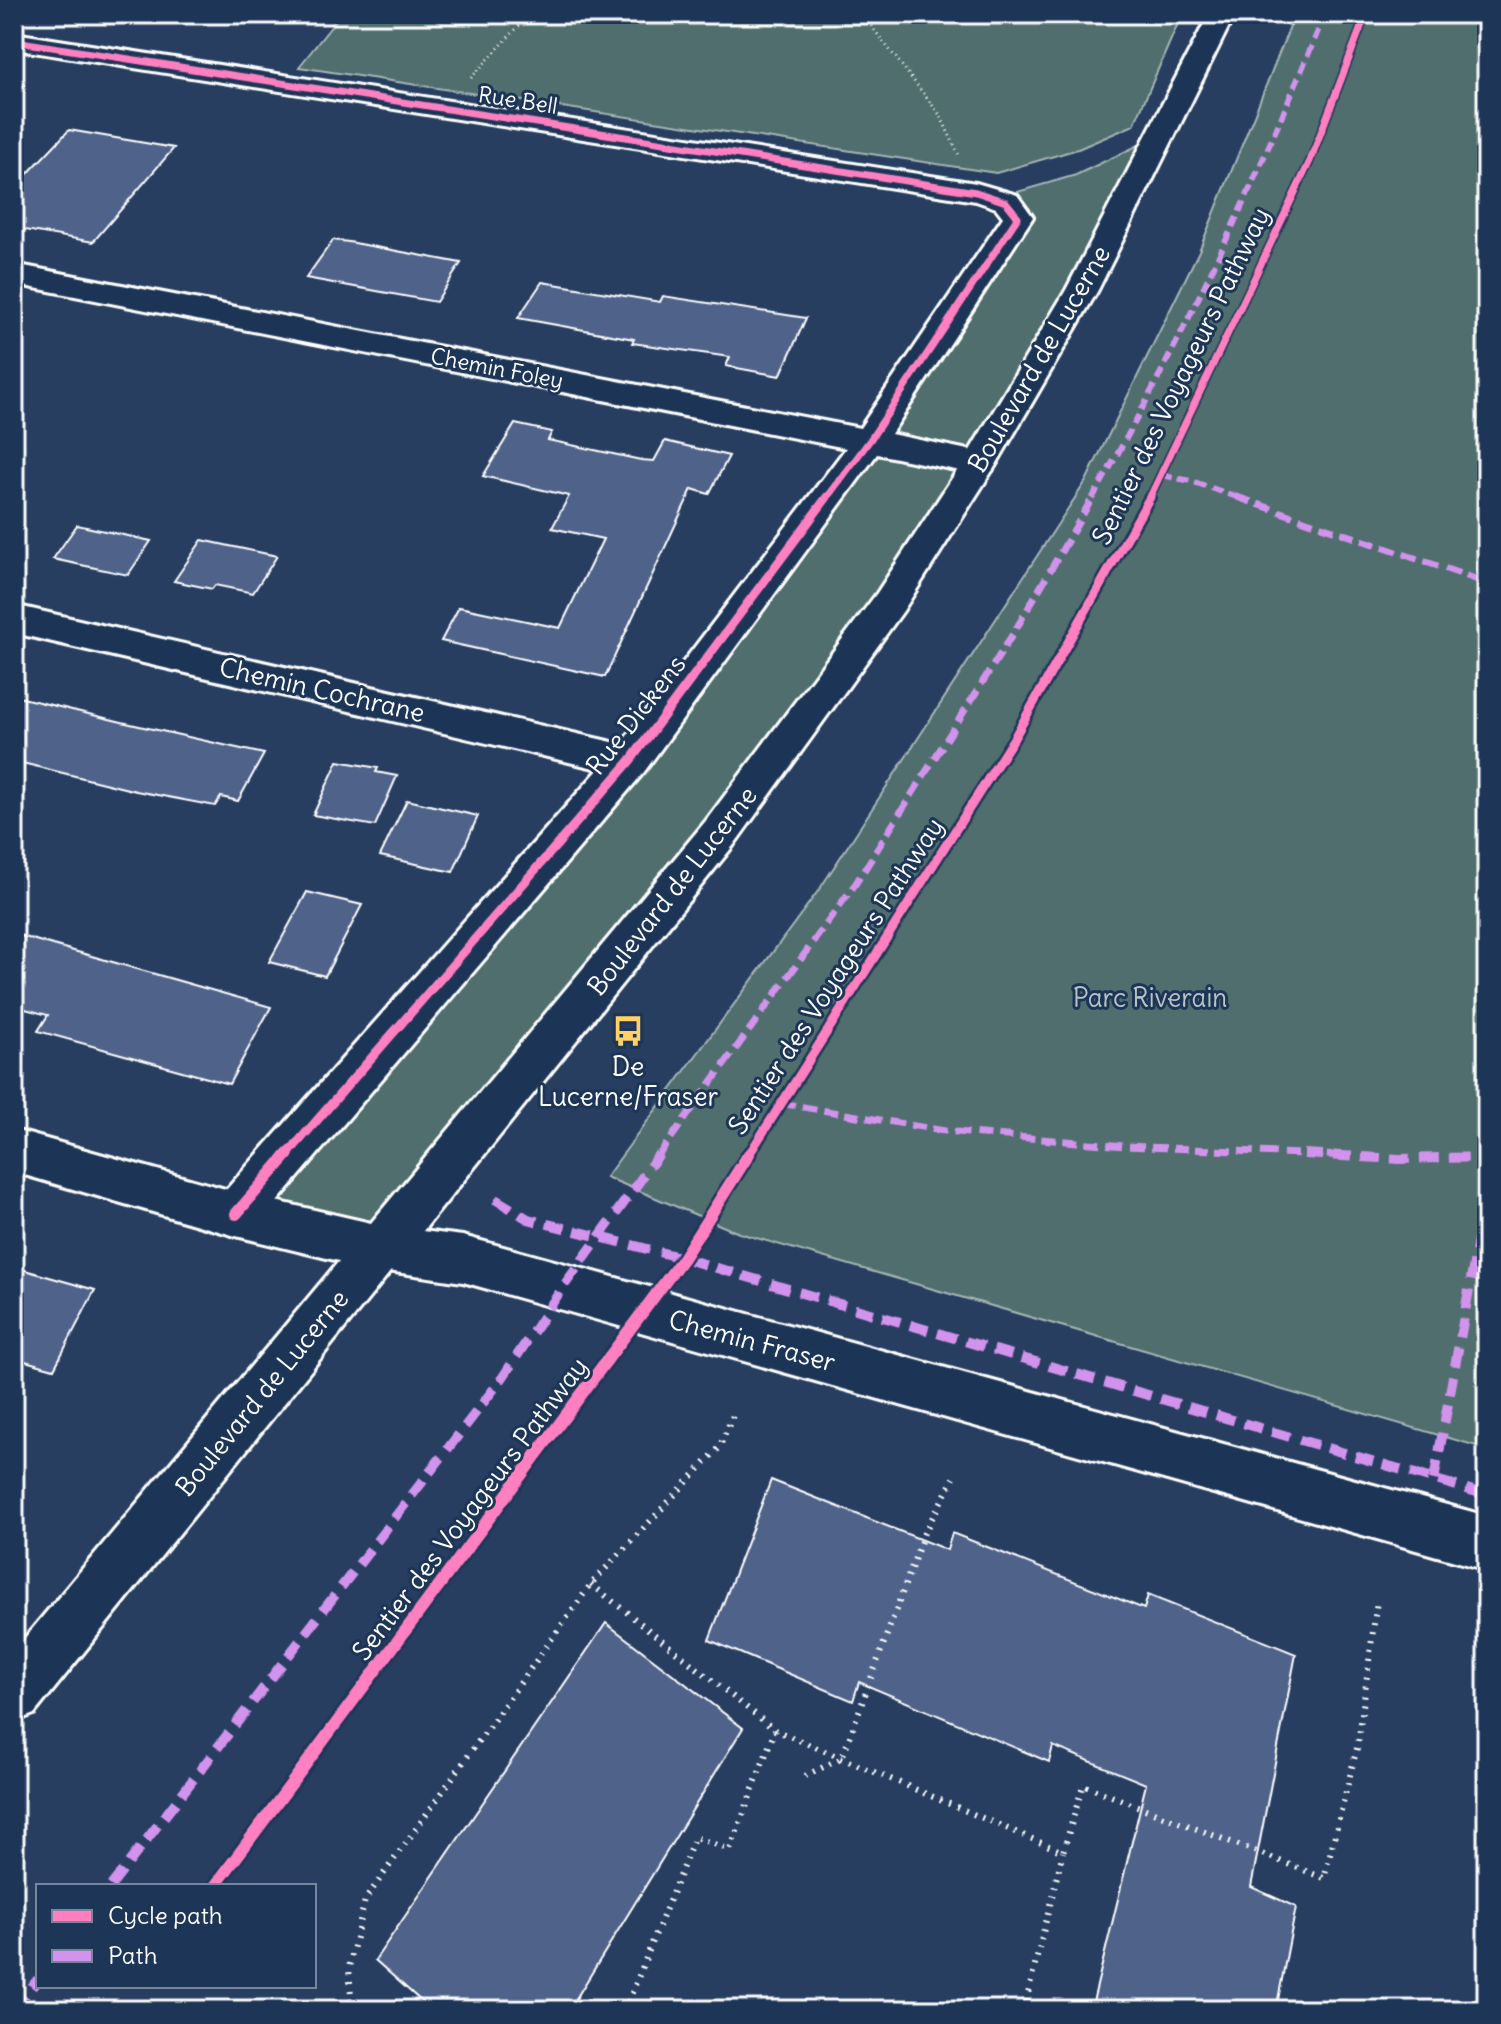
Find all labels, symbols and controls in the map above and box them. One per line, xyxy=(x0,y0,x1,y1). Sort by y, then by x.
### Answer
street label: Rue Bell xyxy=(476,80,560,120)
street label: Sentier des Voyageurs Pathway xyxy=(1084,202,1277,550)
street label: Boulevard de Lucerne xyxy=(960,239,1117,478)
street label: Chemin Foley xyxy=(428,341,566,395)
street label: Rue Dickens xyxy=(579,648,693,781)
street label: Chemin Cochrane xyxy=(216,650,428,729)
street label: Boulevard de Lucerne xyxy=(580,779,764,1002)
street label: Sentier des Voyageurs Pathway xyxy=(721,811,950,1140)
park label: Parc Riverain xyxy=(1073,981,1227,1014)
bus stop icon: De Lucerne/Fraser xyxy=(611,1014,645,1048)
place label: De Lucerne/Fraser xyxy=(538,1050,718,1113)
street label: Boulevard de Lucerne xyxy=(168,1283,355,1503)
street label: Chemin Fraser xyxy=(665,1302,839,1379)
street label: Sentier des Voyageurs Pathway xyxy=(345,1351,594,1667)
legend xyxy=(36,1884,316,1988)
text: Cycle path xyxy=(108,1900,223,1930)
text: Path xyxy=(108,1940,158,1970)

